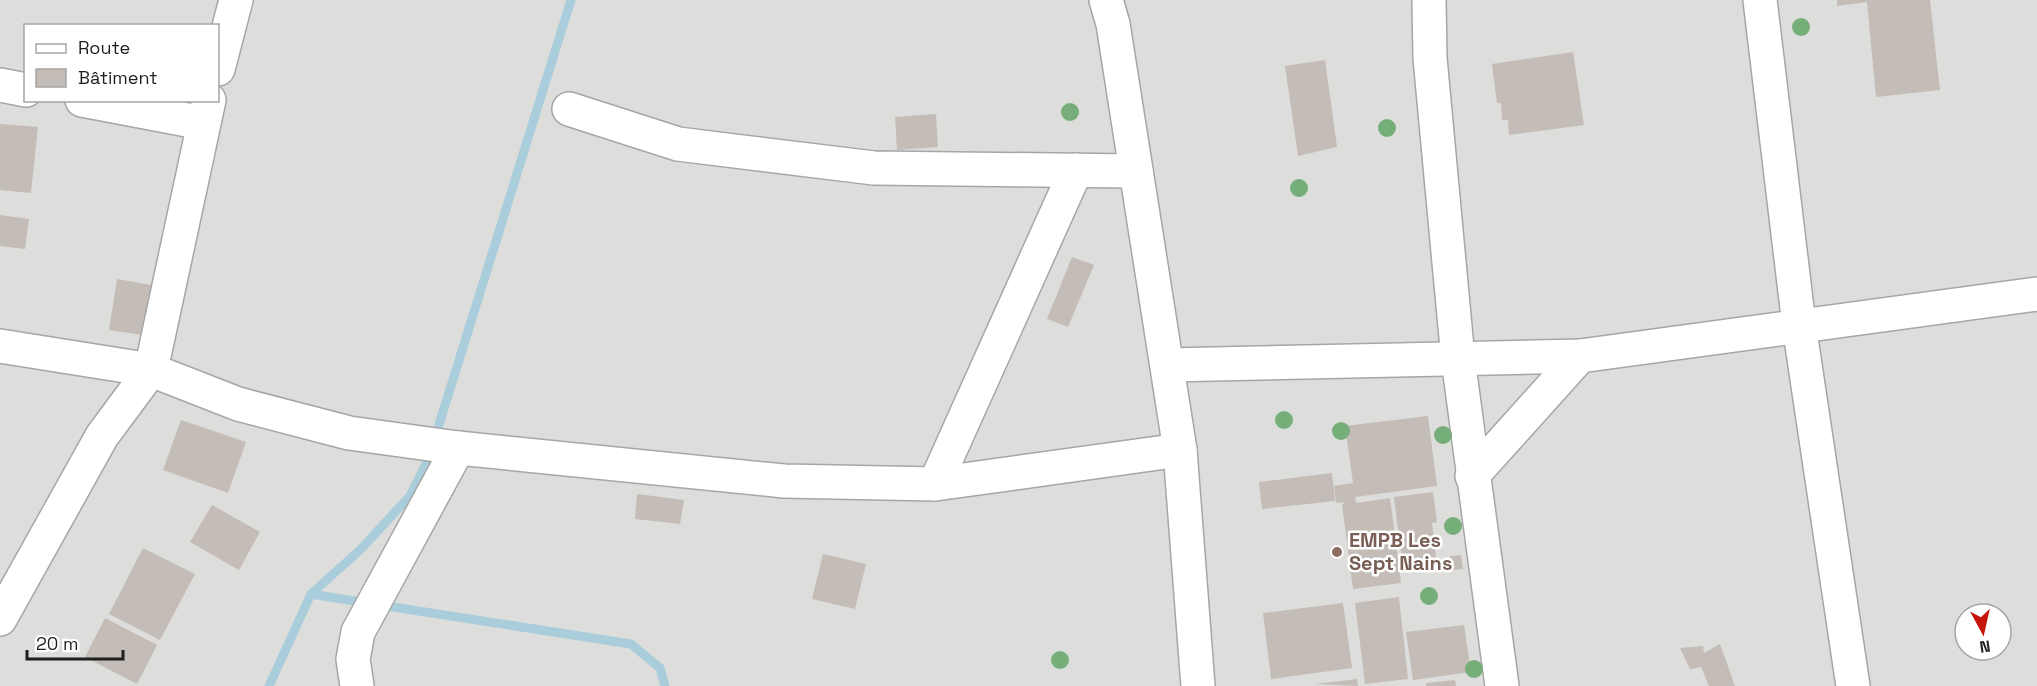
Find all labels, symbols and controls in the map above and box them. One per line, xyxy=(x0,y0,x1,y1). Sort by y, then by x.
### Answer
legend xyxy=(24,24,219,102)
text: Route xyxy=(78,36,130,59)
text: Bâtiment xyxy=(78,66,158,89)
place label: EMPB Les Sept Nains xyxy=(1349,527,1452,576)
marker: EMPB Les Sept Nains xyxy=(1330,545,1344,559)
north arrow xyxy=(1953,602,2013,662)
scale bar xyxy=(27,623,123,661)
text: 20 m xyxy=(36,632,79,655)
text: N xyxy=(1978,635,1992,658)

